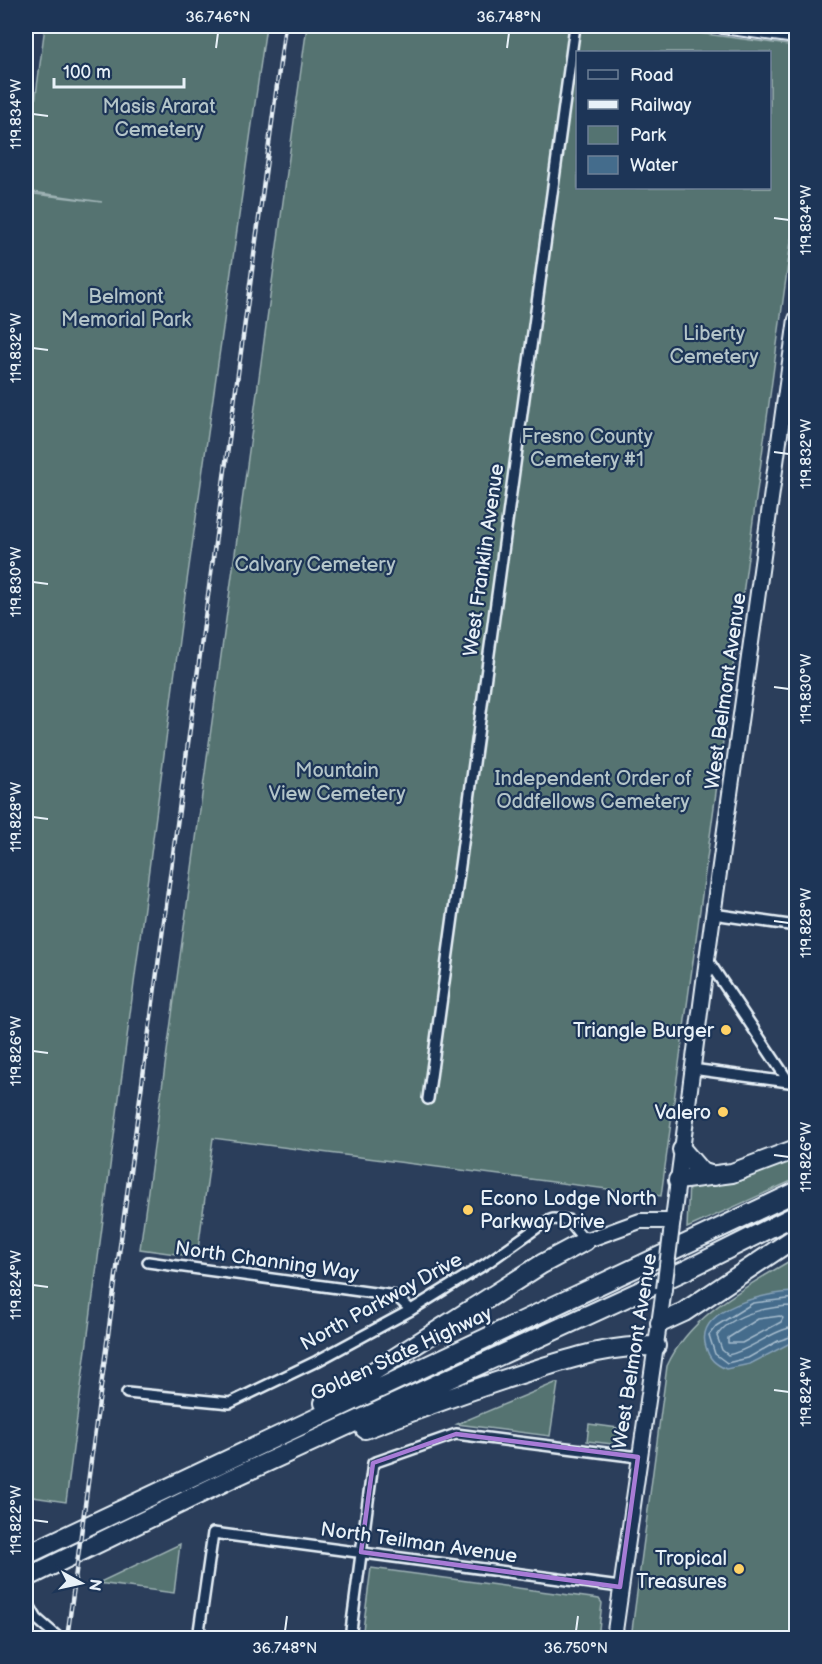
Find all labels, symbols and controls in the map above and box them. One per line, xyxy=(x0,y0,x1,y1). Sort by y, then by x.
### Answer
text: 36.746°N xyxy=(186,8,250,27)
text: 36.748°N xyxy=(477,8,541,27)
scale bar xyxy=(54,51,184,89)
legend xyxy=(576,51,771,189)
text: 100 m xyxy=(63,62,111,83)
text: Road xyxy=(630,65,674,86)
text: 119.834°W xyxy=(7,79,26,149)
park label: Masis Ararat Cemetery xyxy=(102,95,216,142)
text: Railway xyxy=(630,95,692,116)
text: Park xyxy=(630,125,666,146)
text: Water xyxy=(630,155,678,176)
text: 119.834°W xyxy=(797,185,816,255)
park label: Belmont Memorial Park xyxy=(61,285,191,332)
text: 119.832°W xyxy=(7,313,26,383)
park label: Liberty Cemetery xyxy=(669,322,759,369)
text: 119.832°W xyxy=(797,419,816,489)
park label: Fresno County Cemetery #1 xyxy=(521,425,653,472)
street label: West Franklin Avenue xyxy=(459,462,509,658)
text: 119.830°W xyxy=(7,546,26,617)
park label: Calvary Cemetery xyxy=(234,553,396,577)
street label: West Belmont Avenue xyxy=(700,591,752,791)
text: 119.830°W xyxy=(797,653,816,724)
park label: Mountain View Cemetery xyxy=(269,759,405,806)
park label: Independent Order of Oddfellows Cemetery xyxy=(494,767,692,814)
text: 119.828°W xyxy=(7,782,26,852)
text: 119.828°W xyxy=(797,888,816,958)
text: 119.826°W xyxy=(7,1016,26,1086)
place label: Triangle Burger xyxy=(573,1019,715,1043)
marker: Triangle Burger xyxy=(719,1023,733,1037)
place label: Valero xyxy=(655,1101,711,1125)
marker: Valero xyxy=(716,1105,730,1119)
text: 119.826°W xyxy=(797,1122,816,1192)
place label: Econo Lodge North Parkway Drive xyxy=(480,1187,657,1234)
marker: Econo Lodge North Parkway Drive xyxy=(461,1203,475,1217)
street label: North Channing Way xyxy=(174,1236,360,1286)
street label: North Parkway Drive xyxy=(296,1247,467,1356)
text: 119.824°W xyxy=(7,1250,26,1320)
street label: West Belmont Avenue xyxy=(608,1251,662,1451)
street label: Golden State Highway xyxy=(307,1301,496,1406)
text: 119.824°W xyxy=(797,1357,816,1427)
text: 119.822°W xyxy=(7,1485,26,1555)
street label: North Teilman Avenue xyxy=(319,1517,519,1569)
place label: Tropical Treasures xyxy=(636,1547,727,1594)
north arrow xyxy=(51,1553,111,1613)
marker: Tropical Treasures xyxy=(732,1562,746,1576)
text: N xyxy=(84,1578,105,1592)
text: 36.748°N xyxy=(253,1639,317,1658)
text: 36.750°N xyxy=(544,1639,608,1658)

